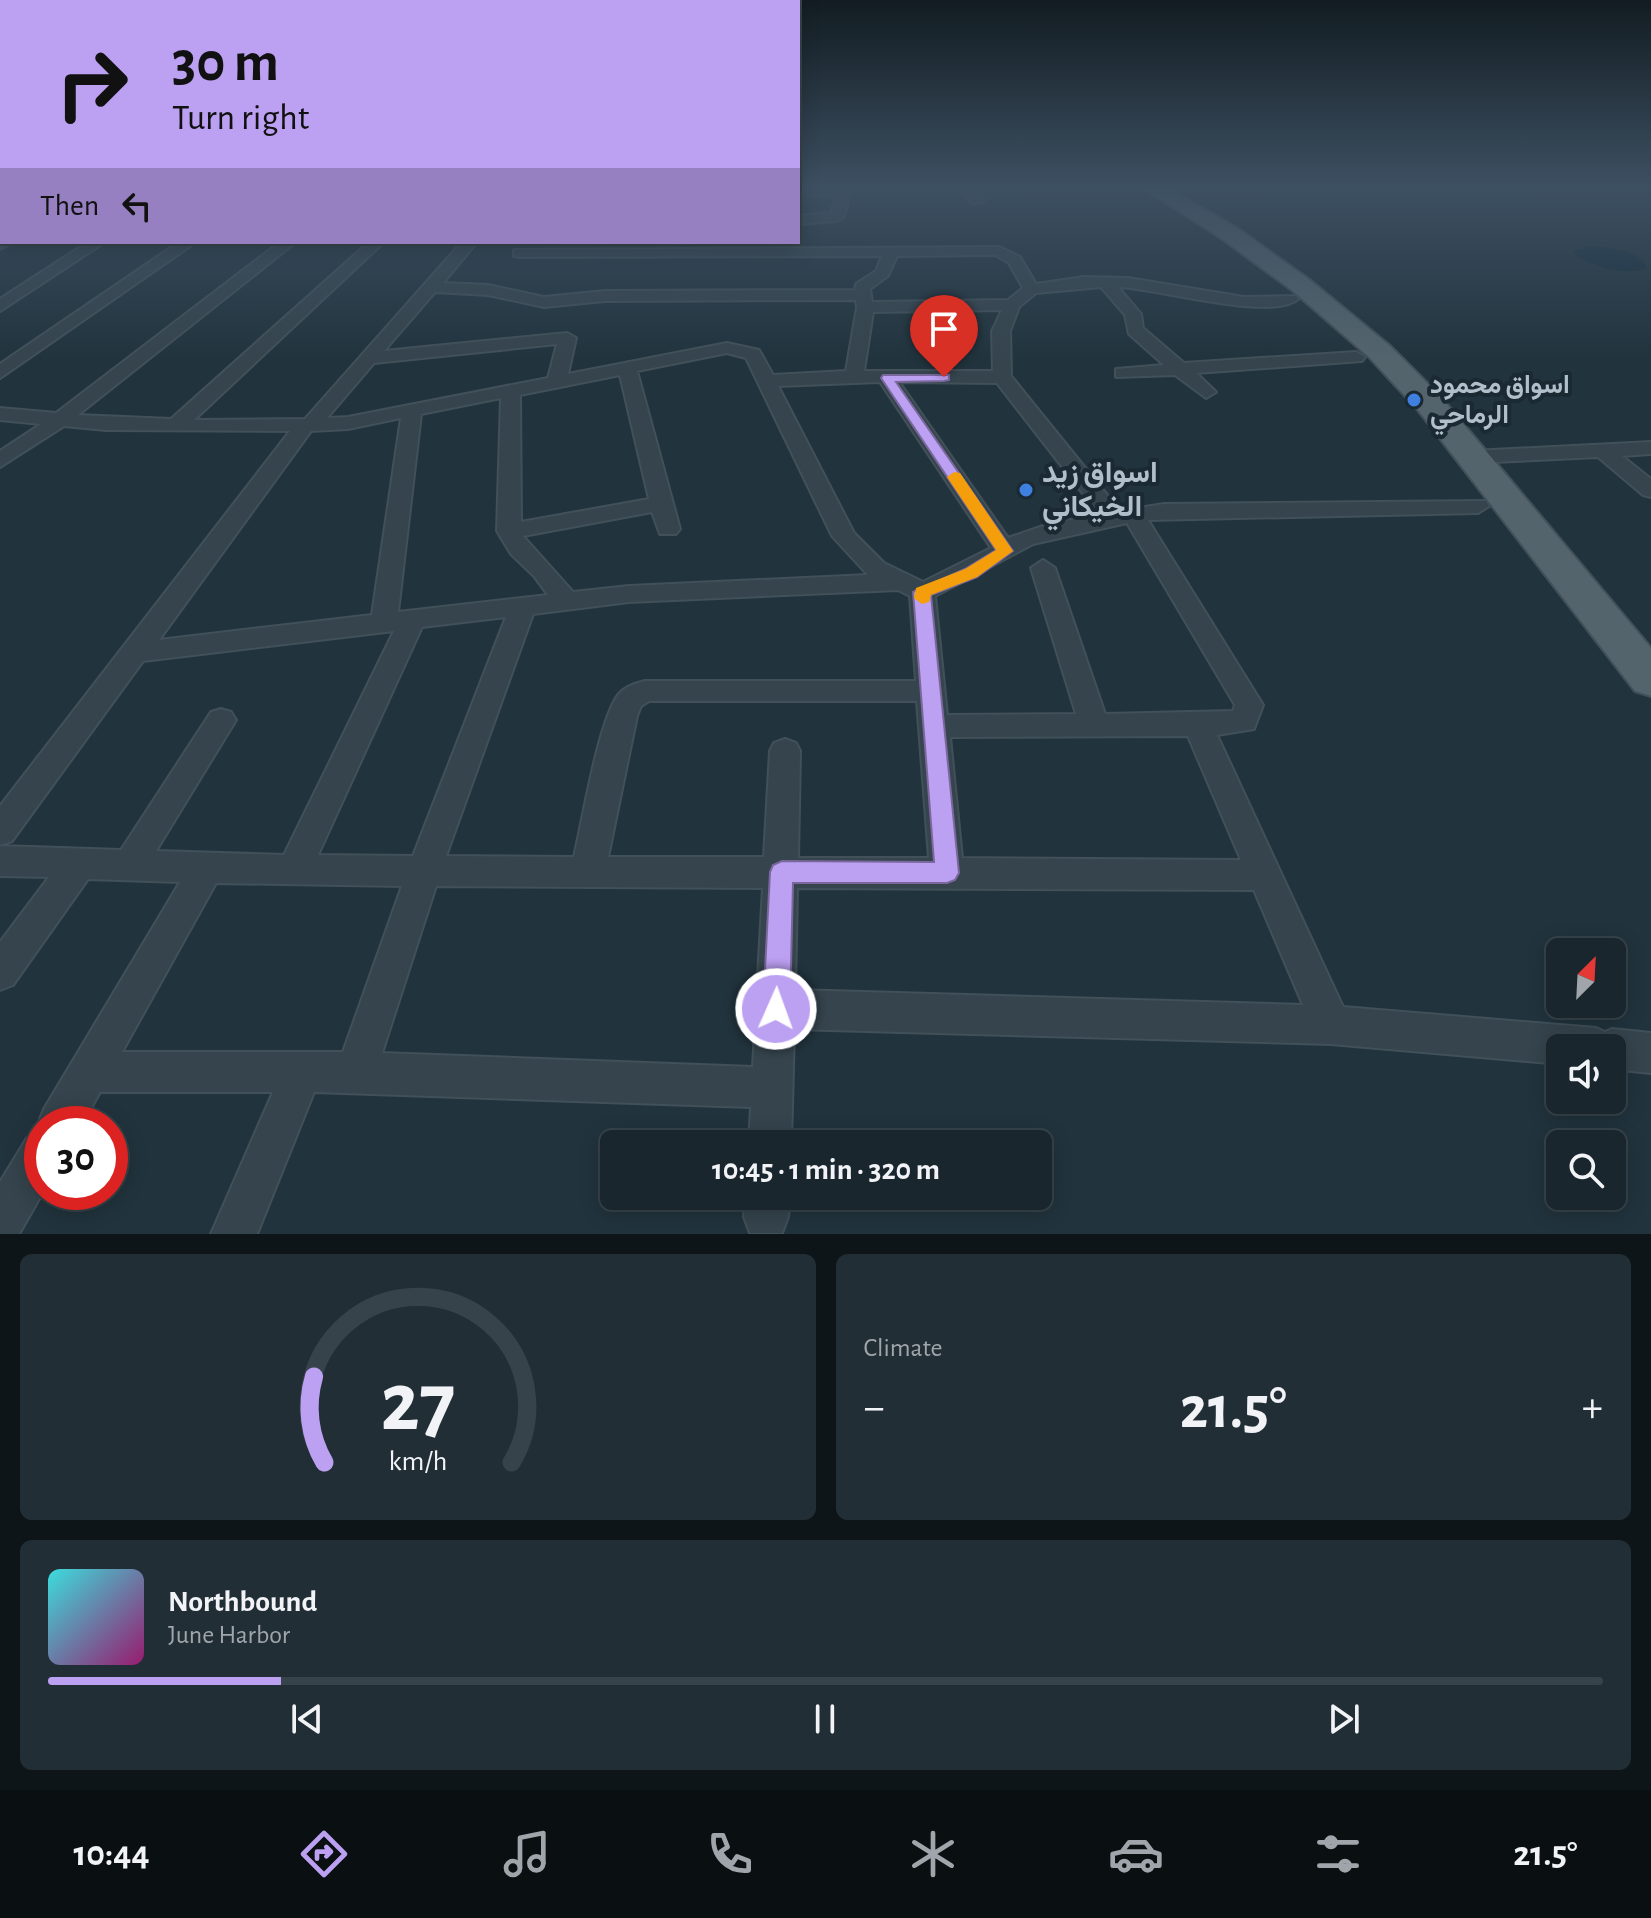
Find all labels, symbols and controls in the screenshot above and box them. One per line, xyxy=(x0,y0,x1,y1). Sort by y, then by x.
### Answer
icon: right xyxy=(40,32,144,136)
text: 30 m xyxy=(172,35,279,91)
text: Turn right xyxy=(172,100,309,136)
icon: left xyxy=(115,184,159,228)
text: Then xyxy=(40,191,99,221)
pin xyxy=(910,295,978,377)
icon: arrive xyxy=(922,307,966,351)
place label: اسواق محمود الرماحي xyxy=(1430,372,1570,436)
marker: اسواق محمود الرماحي xyxy=(1405,391,1423,409)
place label: اسواق زيد الخيكاني xyxy=(1042,458,1158,531)
marker: اسواق زيد الخيكاني xyxy=(1017,481,1035,499)
north arrow xyxy=(1546,938,1626,1018)
map controls xyxy=(1546,938,1626,1210)
position arrow xyxy=(734,967,818,1051)
button: sound xyxy=(1546,1034,1626,1114)
speed limit sign: 30 xyxy=(24,1106,128,1210)
button: search xyxy=(1546,1130,1626,1210)
text: 10:45 · 1 min · 320 m xyxy=(712,1155,940,1185)
text: Climate xyxy=(864,1335,942,1361)
text: 27 xyxy=(380,1362,455,1446)
text: 21.5° xyxy=(1180,1379,1287,1439)
text: − xyxy=(864,1386,885,1430)
text: + xyxy=(1582,1386,1603,1430)
text: km/h xyxy=(388,1447,447,1476)
text: Northbound xyxy=(168,1587,317,1617)
text: June Harbor xyxy=(168,1622,290,1648)
icon: previous xyxy=(285,1697,329,1741)
icon: pause xyxy=(803,1697,847,1741)
icon: next xyxy=(1322,1697,1366,1741)
icon: directions xyxy=(296,1826,352,1882)
icon: music xyxy=(499,1826,555,1882)
icon: phone xyxy=(702,1826,758,1882)
icon: climate xyxy=(905,1826,961,1882)
icon: car xyxy=(1108,1826,1164,1882)
icon: filters xyxy=(1310,1826,1366,1882)
text: 10:44 xyxy=(73,1836,150,1872)
text: 21.5° xyxy=(1513,1836,1578,1872)

